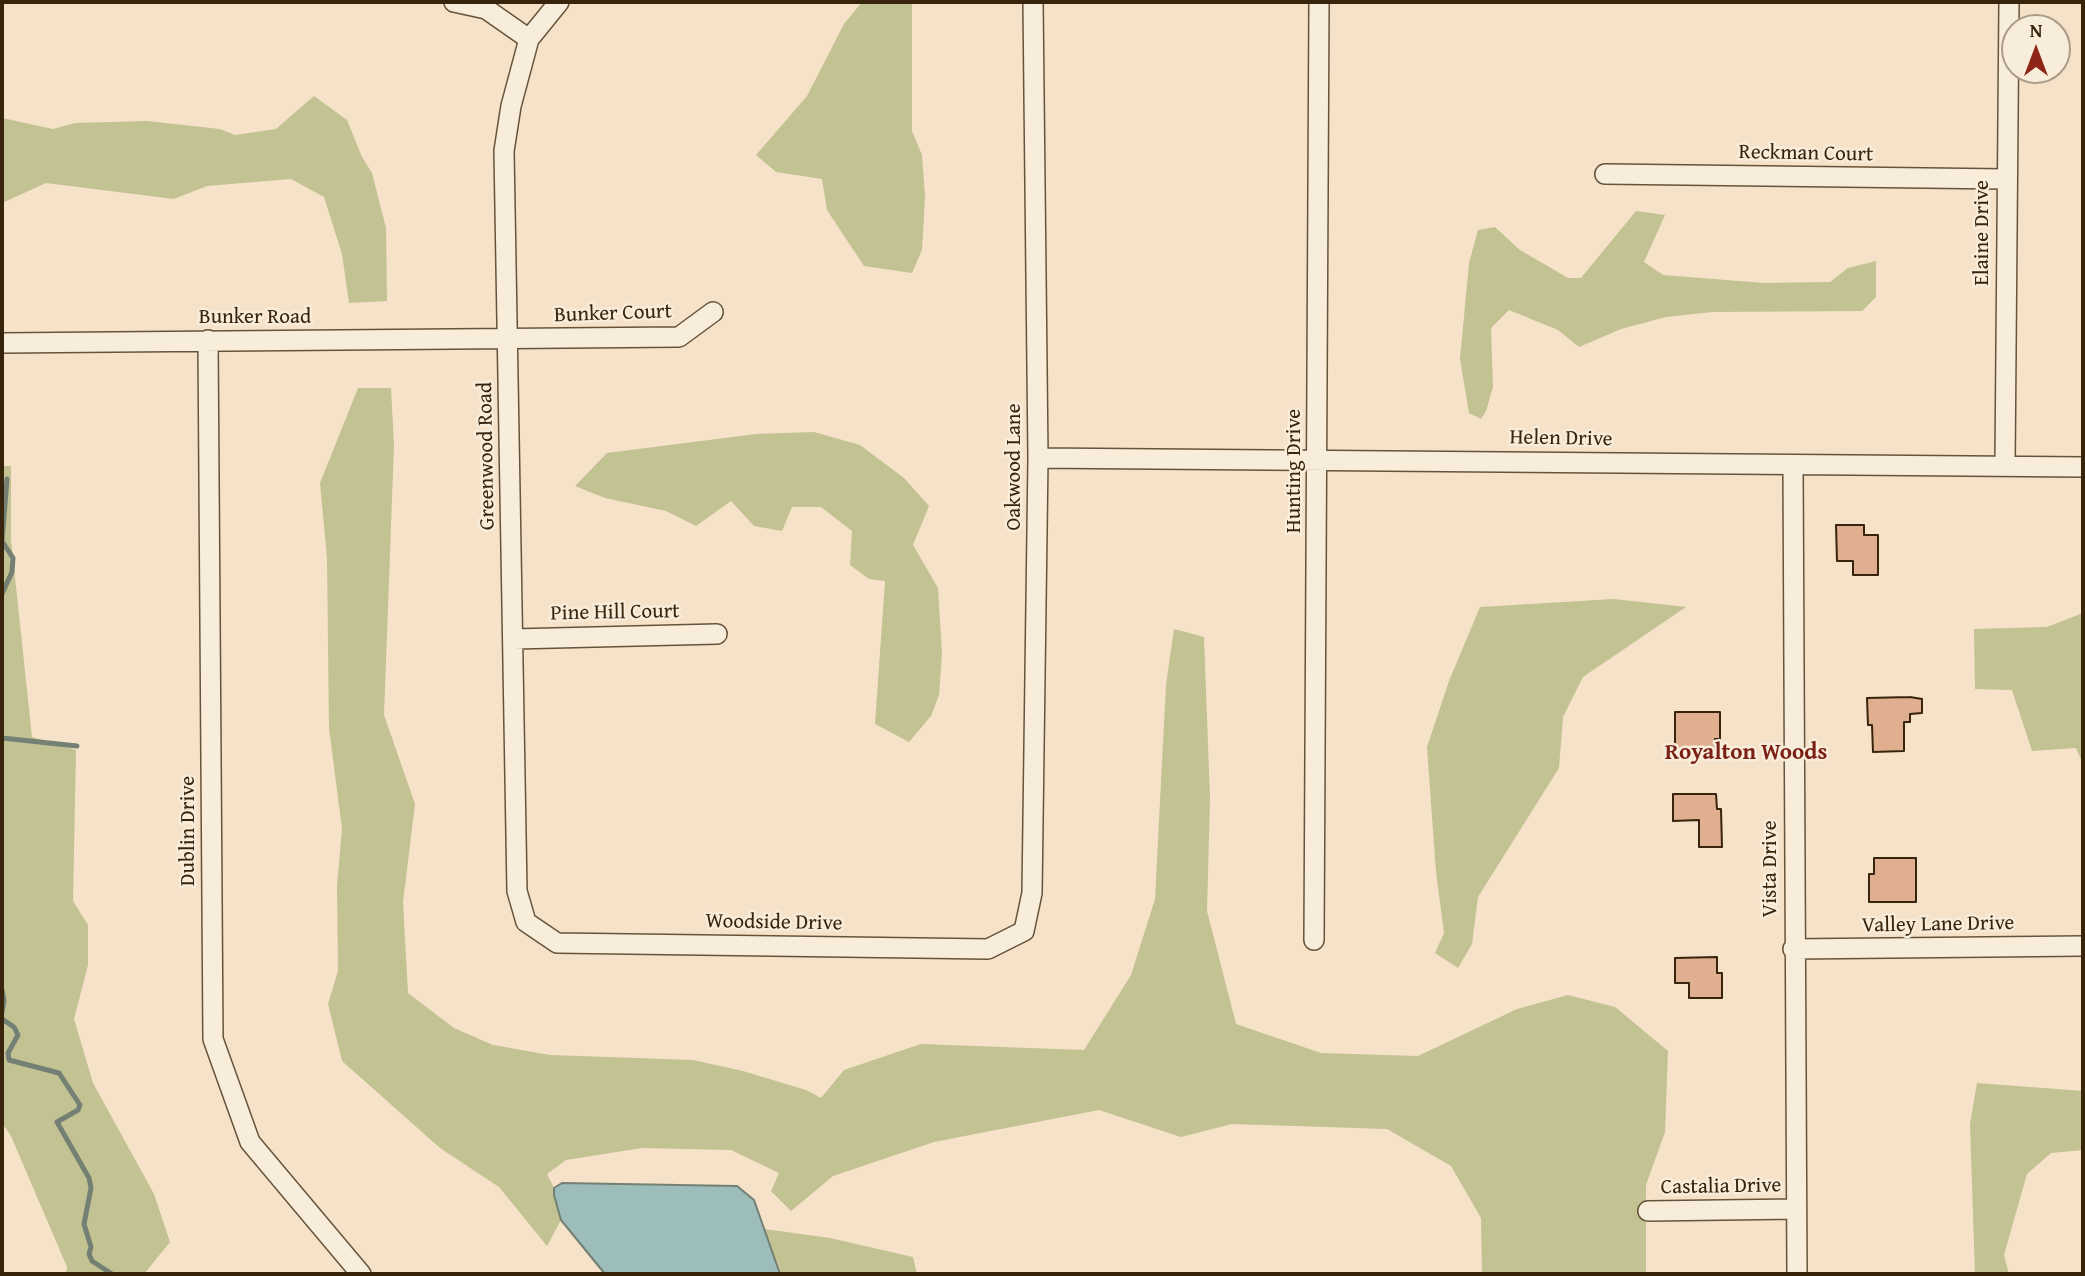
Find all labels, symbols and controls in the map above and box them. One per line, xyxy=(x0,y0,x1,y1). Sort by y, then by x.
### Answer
north arrow xyxy=(2001,14,2071,84)
text: N xyxy=(2030,16,2042,44)
street label: Reckman Court xyxy=(1738,140,1874,168)
street label: Elaine Drive xyxy=(1970,180,1996,286)
street label: Bunker Court xyxy=(554,299,672,329)
street label: Bunker Road xyxy=(199,305,311,331)
street label: Greenwood Road xyxy=(473,382,501,530)
street label: Oakwood Lane xyxy=(1002,403,1028,531)
street label: Hunting Drive xyxy=(1282,409,1308,533)
street label: Helen Drive xyxy=(1509,426,1613,452)
street label: Pine Hill Court xyxy=(550,599,680,627)
district label: Royalton Woods xyxy=(1665,739,1827,767)
street label: Dublin Drive xyxy=(176,776,202,886)
street label: Vista Drive xyxy=(1758,820,1784,918)
street label: Woodside Drive xyxy=(705,909,843,937)
street label: Valley Lane Drive xyxy=(1861,911,2015,939)
street label: Castalia Drive xyxy=(1661,1173,1781,1201)

